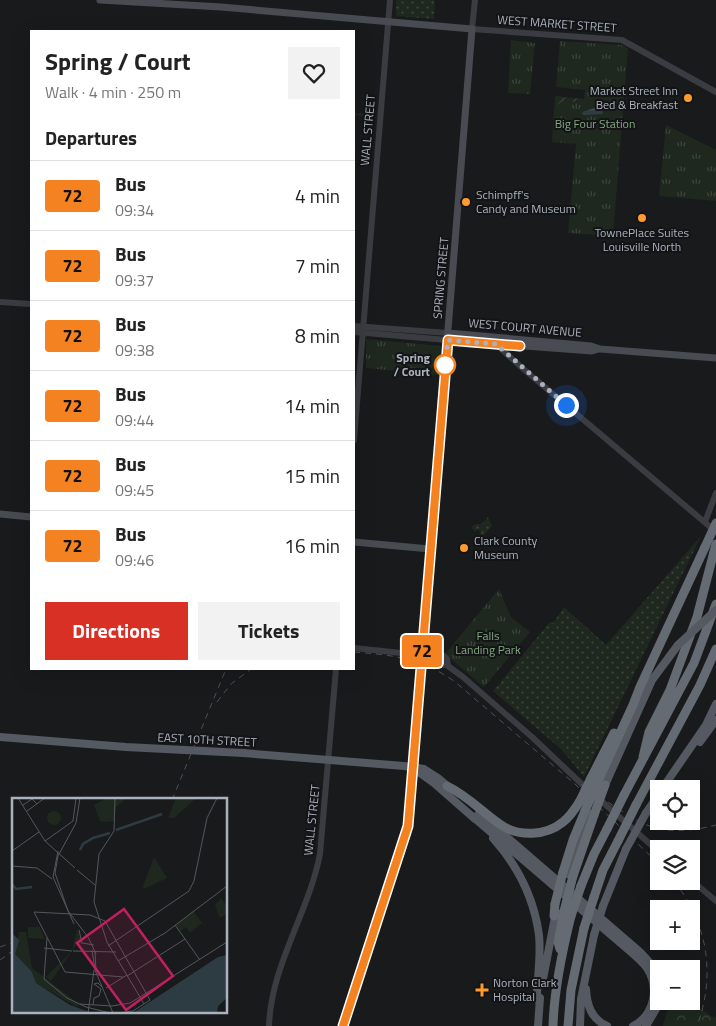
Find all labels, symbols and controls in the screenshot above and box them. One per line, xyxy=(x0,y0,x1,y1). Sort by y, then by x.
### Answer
street label: WEST MARKET STREET xyxy=(497,10,618,37)
text: Spring / Court xyxy=(45,43,191,79)
button: heart xyxy=(288,47,340,99)
text: Walk · 4 min · 250 m xyxy=(45,80,181,104)
place label: Market Street Inn Bed & Breakfast xyxy=(590,81,679,114)
marker: Market Street Inn Bed & Breakfast xyxy=(682,92,694,104)
street label: WALL STREET xyxy=(355,93,380,166)
park label: Big Four Station xyxy=(555,114,635,133)
text: Departures xyxy=(45,123,137,152)
text: Bus xyxy=(115,169,146,198)
text: 4 min xyxy=(295,181,340,210)
text: 72 xyxy=(62,182,83,209)
place label: Schimpff's Candy and Museum xyxy=(476,185,576,218)
marker: Schimpff's Candy and Museum xyxy=(460,196,472,208)
text: 09:34 xyxy=(115,198,154,222)
marker: TownePlace Suites Louisville North xyxy=(636,212,648,224)
place label: TownePlace Suites Louisville North xyxy=(595,223,690,256)
street label: SPRING STREET xyxy=(427,236,454,320)
text: Bus xyxy=(115,239,146,268)
text: 7 min xyxy=(295,251,340,280)
text: 72 xyxy=(62,252,83,279)
text: 09:37 xyxy=(115,268,154,292)
text: Bus xyxy=(115,309,146,338)
street label: WEST COURT AVENUE xyxy=(467,313,583,342)
text: 8 min xyxy=(295,321,340,350)
text: 72 xyxy=(62,322,83,349)
text: 09:38 xyxy=(115,338,154,362)
place label: Spring / Court xyxy=(393,348,431,381)
marker: Spring / Court xyxy=(434,354,456,376)
text: Bus xyxy=(115,379,146,408)
text: 14 min xyxy=(284,391,340,420)
text: 72 xyxy=(62,392,83,419)
your location xyxy=(554,393,579,418)
text: 09:44 xyxy=(115,408,154,432)
text: Bus xyxy=(115,449,146,478)
text: 15 min xyxy=(284,461,340,490)
text: 72 xyxy=(62,462,83,489)
text: 09:45 xyxy=(115,478,154,502)
text: Bus xyxy=(115,519,146,548)
text: 16 min xyxy=(284,531,340,560)
place label: Clark County Museum xyxy=(474,531,538,564)
text: 72 xyxy=(62,532,83,559)
marker: Clark County Museum xyxy=(458,542,470,554)
text: 09:46 xyxy=(115,548,154,572)
button: Directions xyxy=(45,602,188,660)
button: Tickets xyxy=(198,602,340,660)
park label: Falls Landing Park xyxy=(455,626,521,659)
line badge: 72 xyxy=(400,635,444,667)
text: 72 xyxy=(412,637,432,664)
street label: EAST 10TH STREET xyxy=(157,727,258,752)
map controls xyxy=(650,780,700,1010)
button: locate xyxy=(650,780,700,830)
street label: WALL STREET xyxy=(298,783,325,856)
inset map xyxy=(12,798,228,1014)
button: layers xyxy=(650,840,700,890)
button: + xyxy=(650,900,700,950)
button: − xyxy=(650,960,700,1010)
place label: Norton Clark Hospital xyxy=(493,973,557,1006)
marker: Norton Clark Hospital xyxy=(475,983,489,997)

